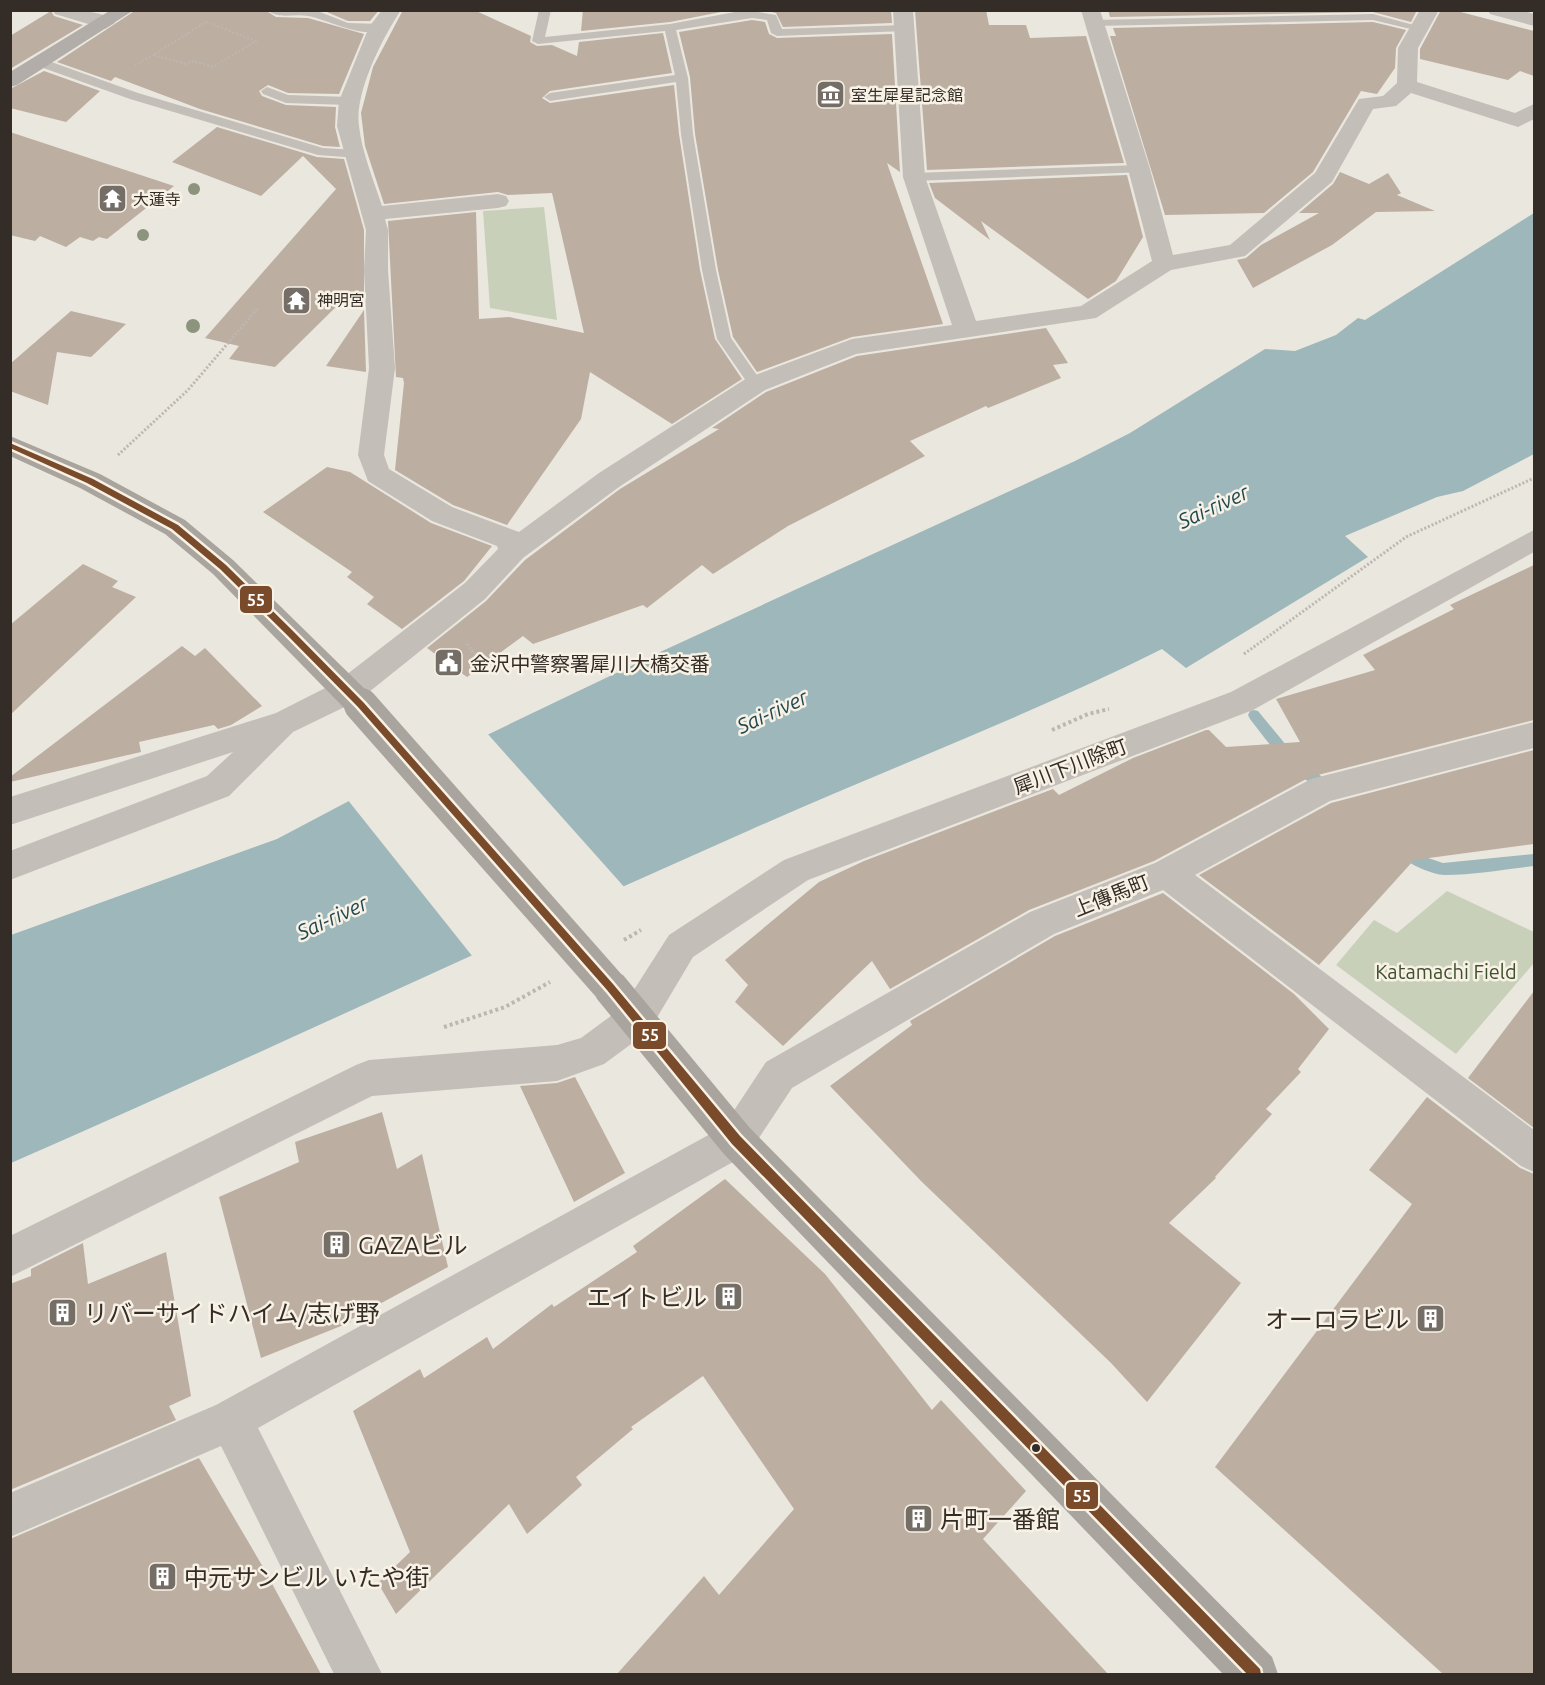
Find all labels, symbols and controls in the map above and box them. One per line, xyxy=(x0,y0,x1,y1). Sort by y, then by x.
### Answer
museum icon: 室生犀星記念館 xyxy=(814,79,846,111)
place label: 室生犀星記念館 xyxy=(851,86,963,104)
temple icon: 大蓮寺 xyxy=(96,183,128,215)
place label: 大蓮寺 xyxy=(133,190,181,208)
temple icon: 神明宮 xyxy=(280,284,312,316)
place label: 神明宮 xyxy=(317,291,365,309)
water label: Sai-river xyxy=(1173,479,1253,533)
line badge: 55 xyxy=(239,585,273,614)
text: 55 xyxy=(247,591,265,609)
public building icon: 金沢中警察署犀川大橋交番 xyxy=(433,647,465,679)
place label: 金沢中警察署犀川大橋交番 xyxy=(470,652,710,675)
water label: Sai-river xyxy=(732,684,812,738)
street label: 犀川下川除町 xyxy=(1010,734,1130,798)
street label: 上傳馬町 xyxy=(1070,869,1152,921)
water label: Sai-river xyxy=(292,890,372,944)
park label: Katamachi Field xyxy=(1375,960,1517,983)
line badge: 55 xyxy=(632,1021,667,1050)
text: 55 xyxy=(641,1026,659,1044)
building icon: GAZAビル xyxy=(321,1229,353,1261)
place label: GAZAビル xyxy=(358,1232,468,1259)
building icon: エイトビル xyxy=(712,1281,744,1313)
place label: エイトビル xyxy=(587,1284,707,1311)
building icon: リバーサイドハイム/志げ野 xyxy=(47,1297,79,1329)
place label: リバーサイドハイム/志げ野 xyxy=(84,1300,379,1327)
building icon: オーロラビル xyxy=(1414,1303,1446,1335)
place label: オーロラビル xyxy=(1265,1306,1409,1333)
unlabelled marker xyxy=(1030,1442,1042,1454)
line badge: 55 xyxy=(1065,1481,1099,1510)
text: 55 xyxy=(1073,1487,1091,1505)
building icon: 片町一番館 xyxy=(903,1503,935,1535)
place label: 片町一番館 xyxy=(940,1506,1060,1533)
building icon: 中元サンビル いたや街 xyxy=(147,1561,179,1593)
place label: 中元サンビル いたや街 xyxy=(184,1564,430,1591)

